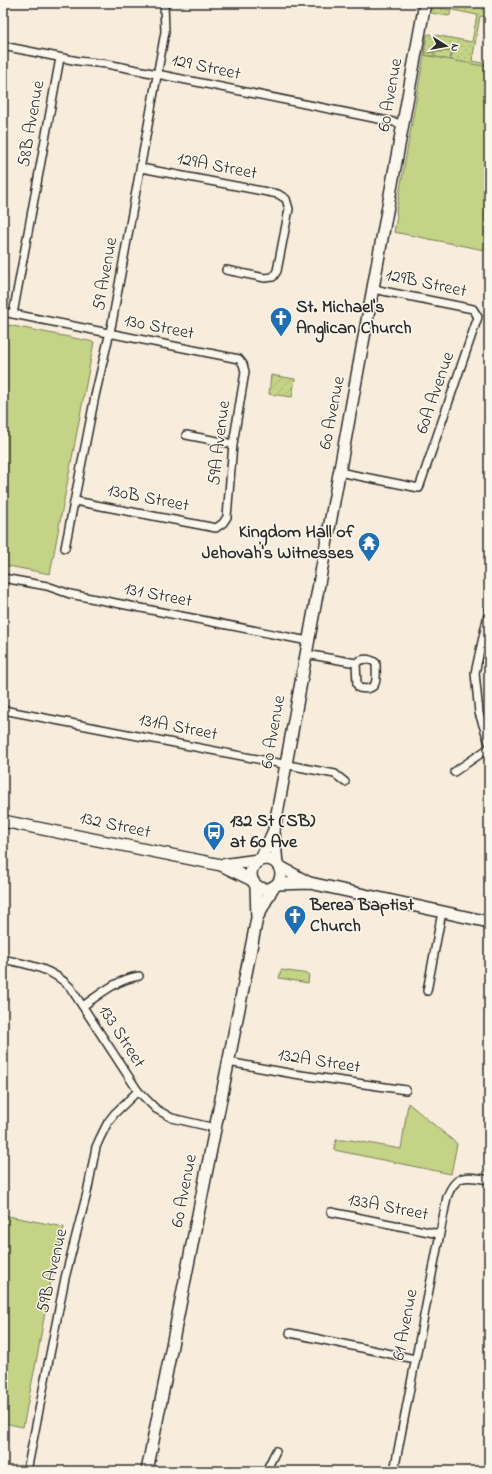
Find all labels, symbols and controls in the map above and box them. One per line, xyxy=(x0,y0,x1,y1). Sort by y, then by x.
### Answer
north arrow xyxy=(426,26,466,66)
text: N xyxy=(446,43,463,53)
street label: 129 Street xyxy=(169,48,243,88)
street label: 60 Avenue xyxy=(372,55,410,134)
street label: 58B Avenue xyxy=(12,78,53,169)
street label: 129A Street xyxy=(175,147,259,187)
street label: 59 Avenue xyxy=(87,234,125,313)
street label: 129B Street xyxy=(383,263,469,305)
place label: St. Michael's Anglican Church xyxy=(296,295,412,343)
church icon: St. Michael's Anglican Church xyxy=(268,305,294,338)
street label: 130 Street xyxy=(122,308,196,348)
street label: 60A Avenue xyxy=(410,348,462,437)
street label: 60 Avenue xyxy=(313,373,353,452)
street label: 59A Avenue xyxy=(202,398,238,487)
street label: 130B Street xyxy=(105,478,191,520)
place label: Kingdom Hall of Jehovah's Witnesses xyxy=(202,520,355,567)
temple icon: Kingdom Hall of Jehovah's Witnesses xyxy=(356,530,382,563)
street label: 131 Street xyxy=(122,577,194,615)
street label: 60 Avenue xyxy=(255,692,293,771)
street label: 131A Street xyxy=(136,708,220,748)
street label: 132 Street xyxy=(77,806,153,846)
place label: 132 St (SB) at 60 Ave xyxy=(230,809,316,856)
bus stop icon: 132 St (SB) at 60 Ave xyxy=(201,819,227,852)
place label: Berea Baptist Church xyxy=(309,893,415,940)
church icon: Berea Baptist Church xyxy=(282,903,308,936)
street label: 133 Street xyxy=(91,1000,151,1074)
street label: 132A Street xyxy=(276,1043,362,1081)
street label: 60 Avenue xyxy=(165,1151,205,1230)
street label: 133A Street xyxy=(345,1187,431,1229)
street label: 59B Avenue xyxy=(31,1225,76,1316)
street label: 61 Avenue xyxy=(386,1286,426,1363)

